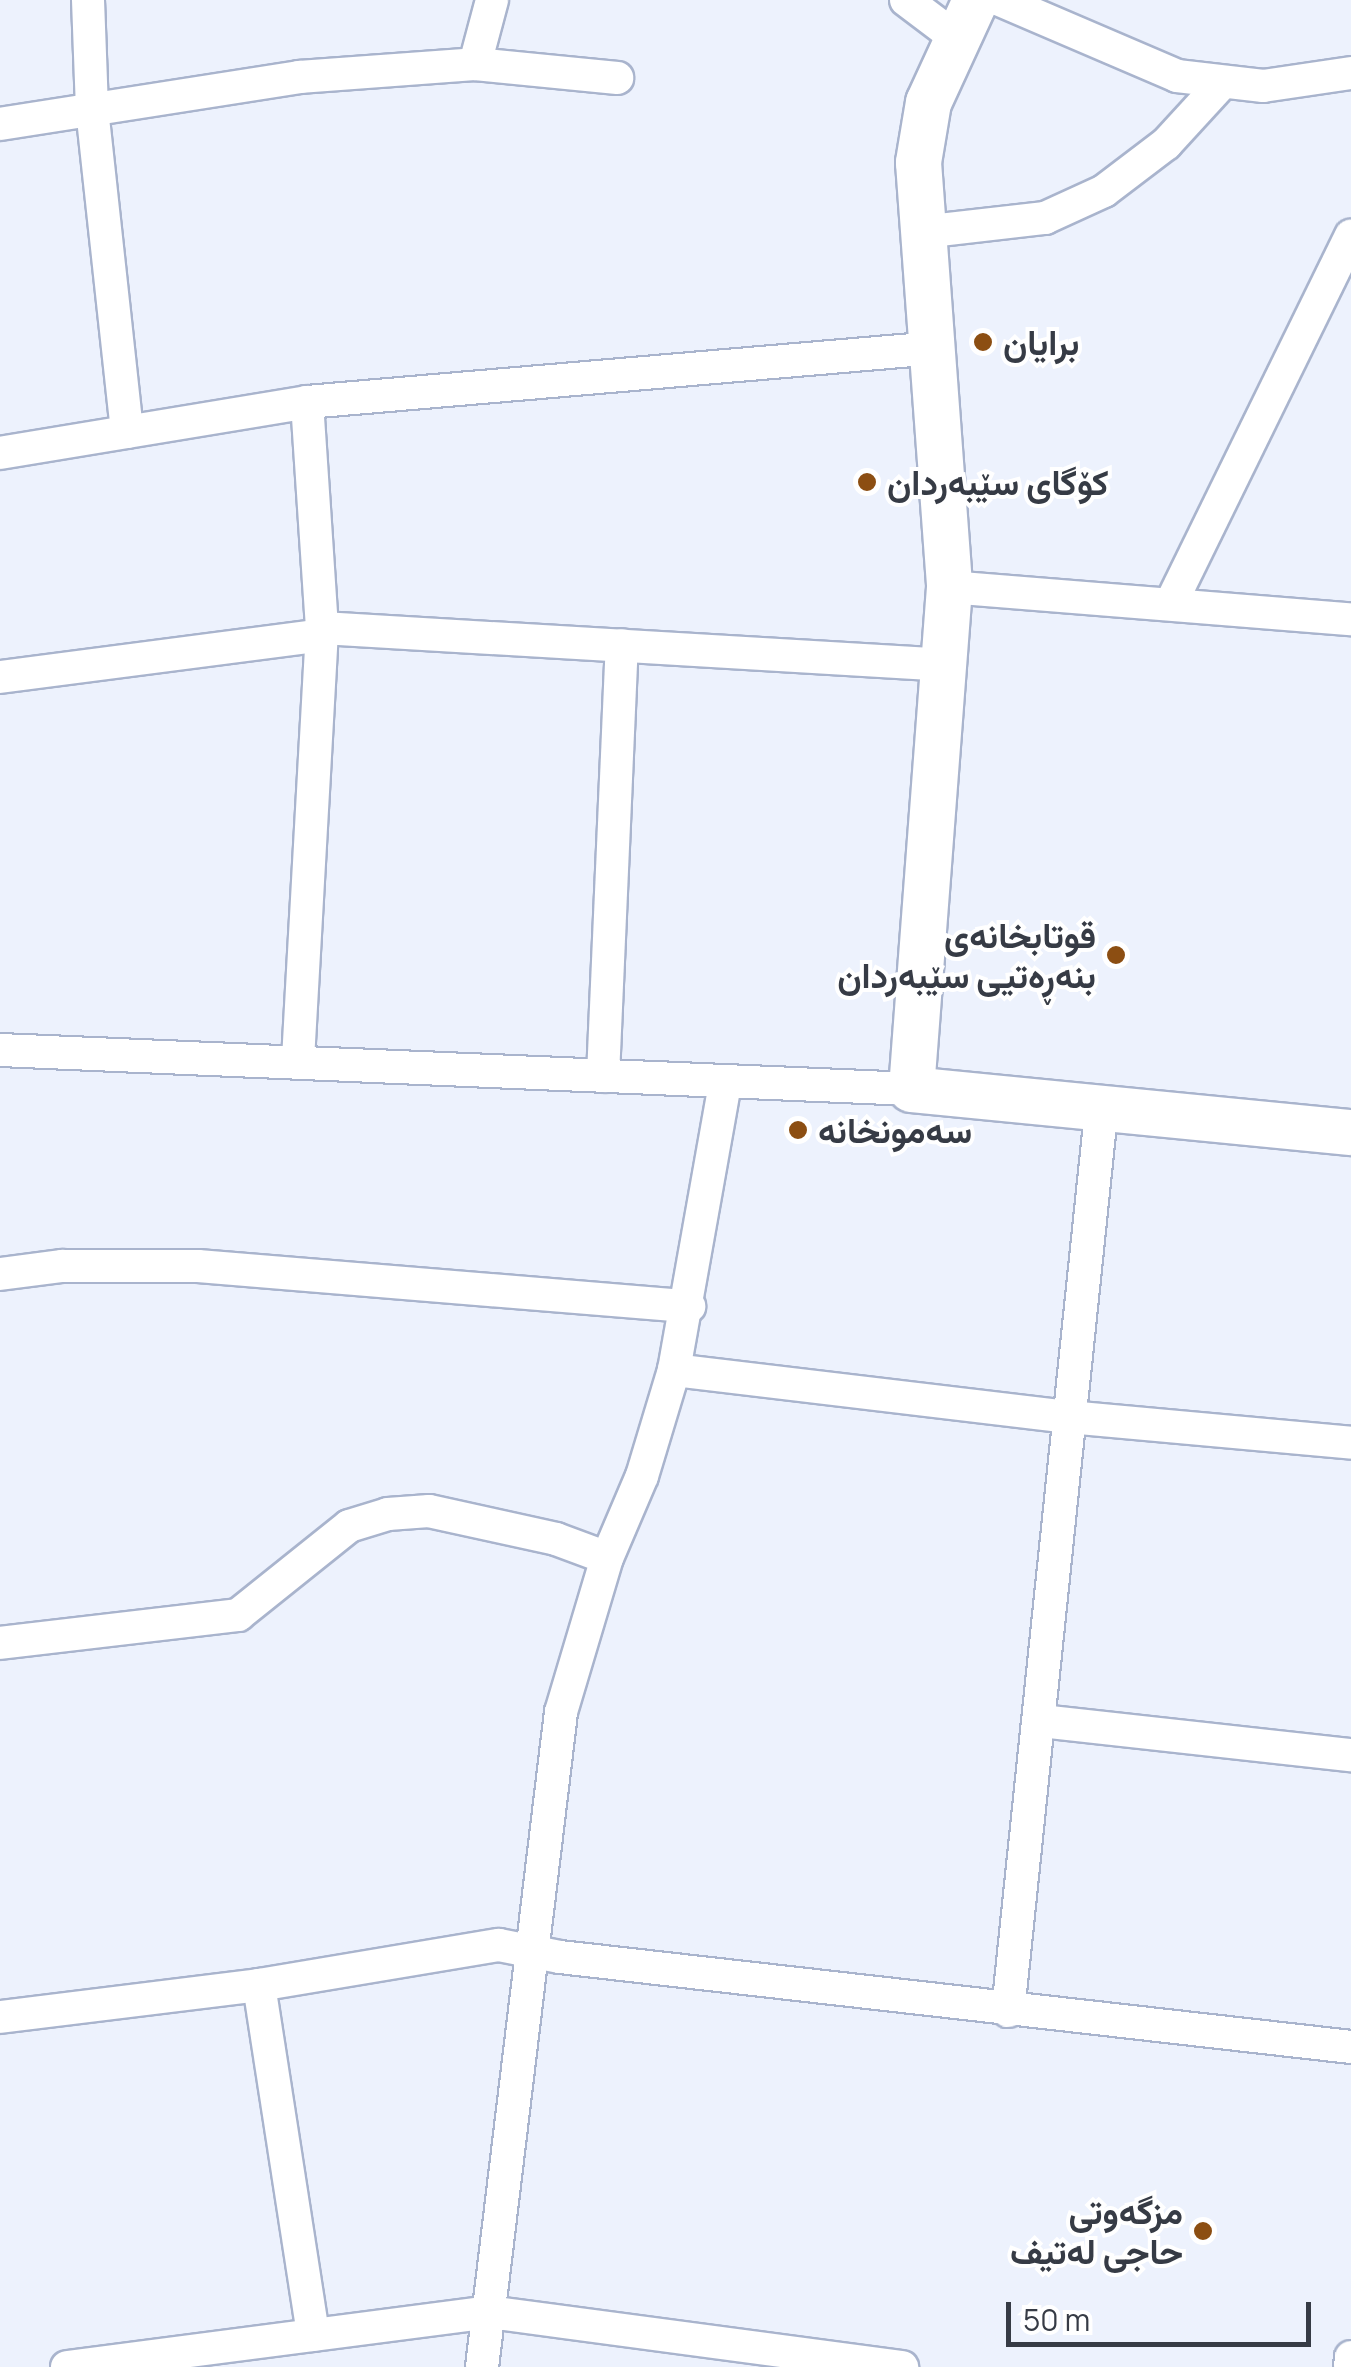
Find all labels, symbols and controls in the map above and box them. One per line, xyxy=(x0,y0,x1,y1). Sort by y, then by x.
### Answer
place label: برايان xyxy=(1003,321,1079,363)
marker: برايان xyxy=(972,331,994,353)
place label: کۆگای سێبەردان xyxy=(887,461,1109,503)
marker: کۆگای سێبەردان xyxy=(856,471,878,493)
place label: قوتابخانەی بنەڕەتیی سێبەردان xyxy=(837,914,1096,996)
marker: قوتابخانەی بنەڕەتیی سێبەردان xyxy=(1105,944,1127,966)
place label: سەمونخانە xyxy=(818,1109,972,1151)
marker: سەمونخانە xyxy=(787,1119,809,1141)
place label: مزگەوتی حاجی لەتیف xyxy=(1010,2190,1183,2272)
marker: مزگەوتی حاجی لەتیف xyxy=(1192,2220,1214,2242)
scale bar xyxy=(1011,2282,1316,2344)
text: 50 m xyxy=(1023,2299,1090,2340)

